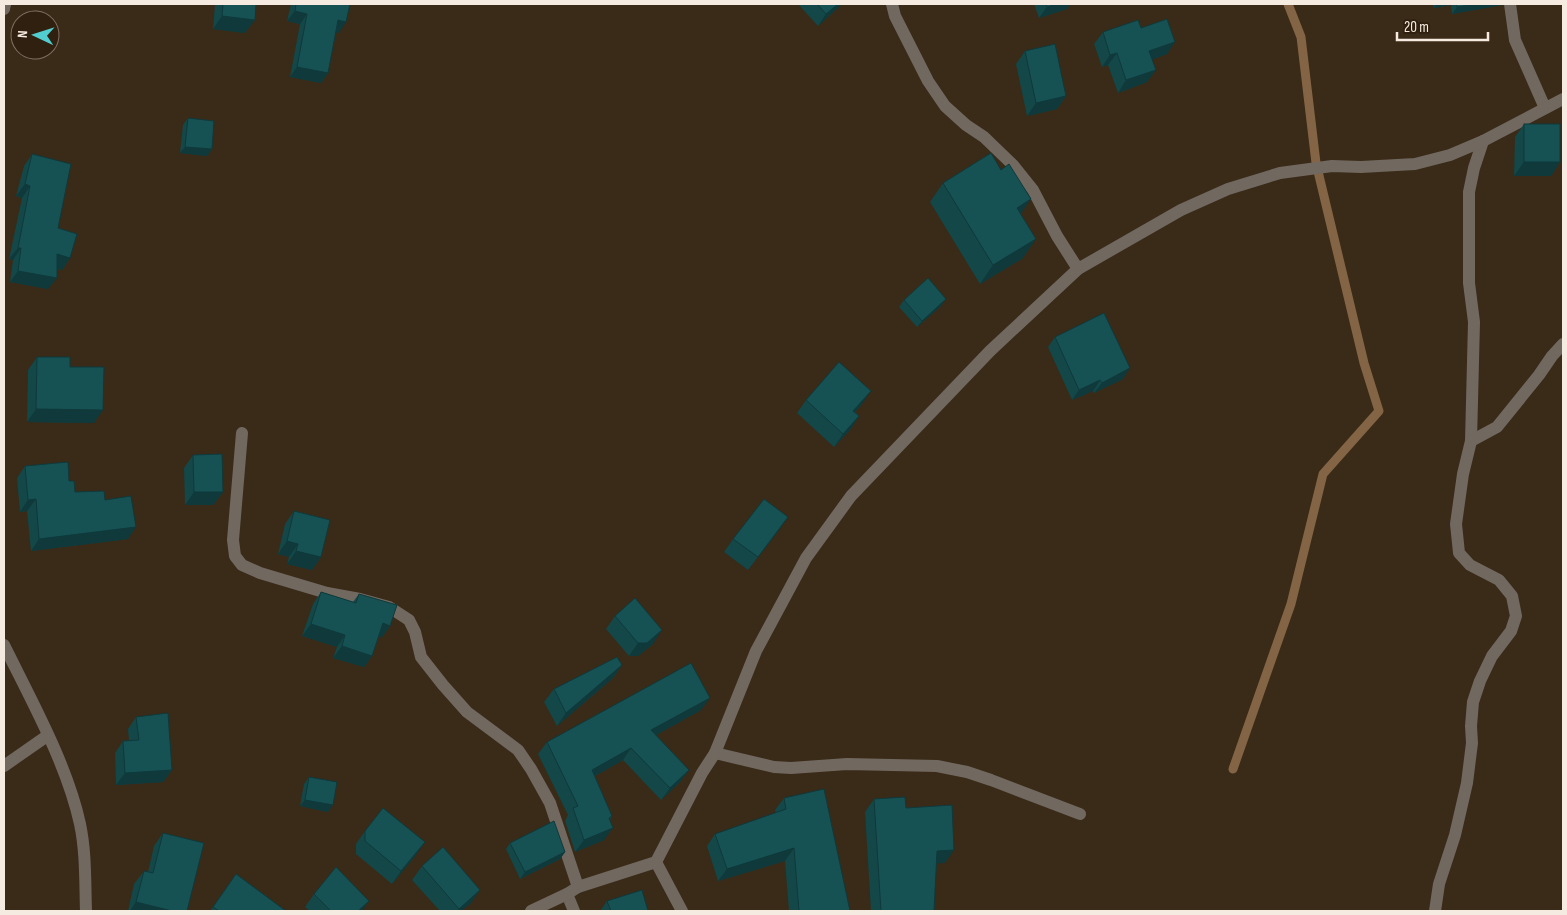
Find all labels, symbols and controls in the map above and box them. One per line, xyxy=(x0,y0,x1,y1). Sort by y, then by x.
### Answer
north arrow xyxy=(10,10,60,60)
scale bar xyxy=(1397,10,1488,42)
text: 20 m xyxy=(1404,18,1429,37)
text: N xyxy=(14,30,31,38)

